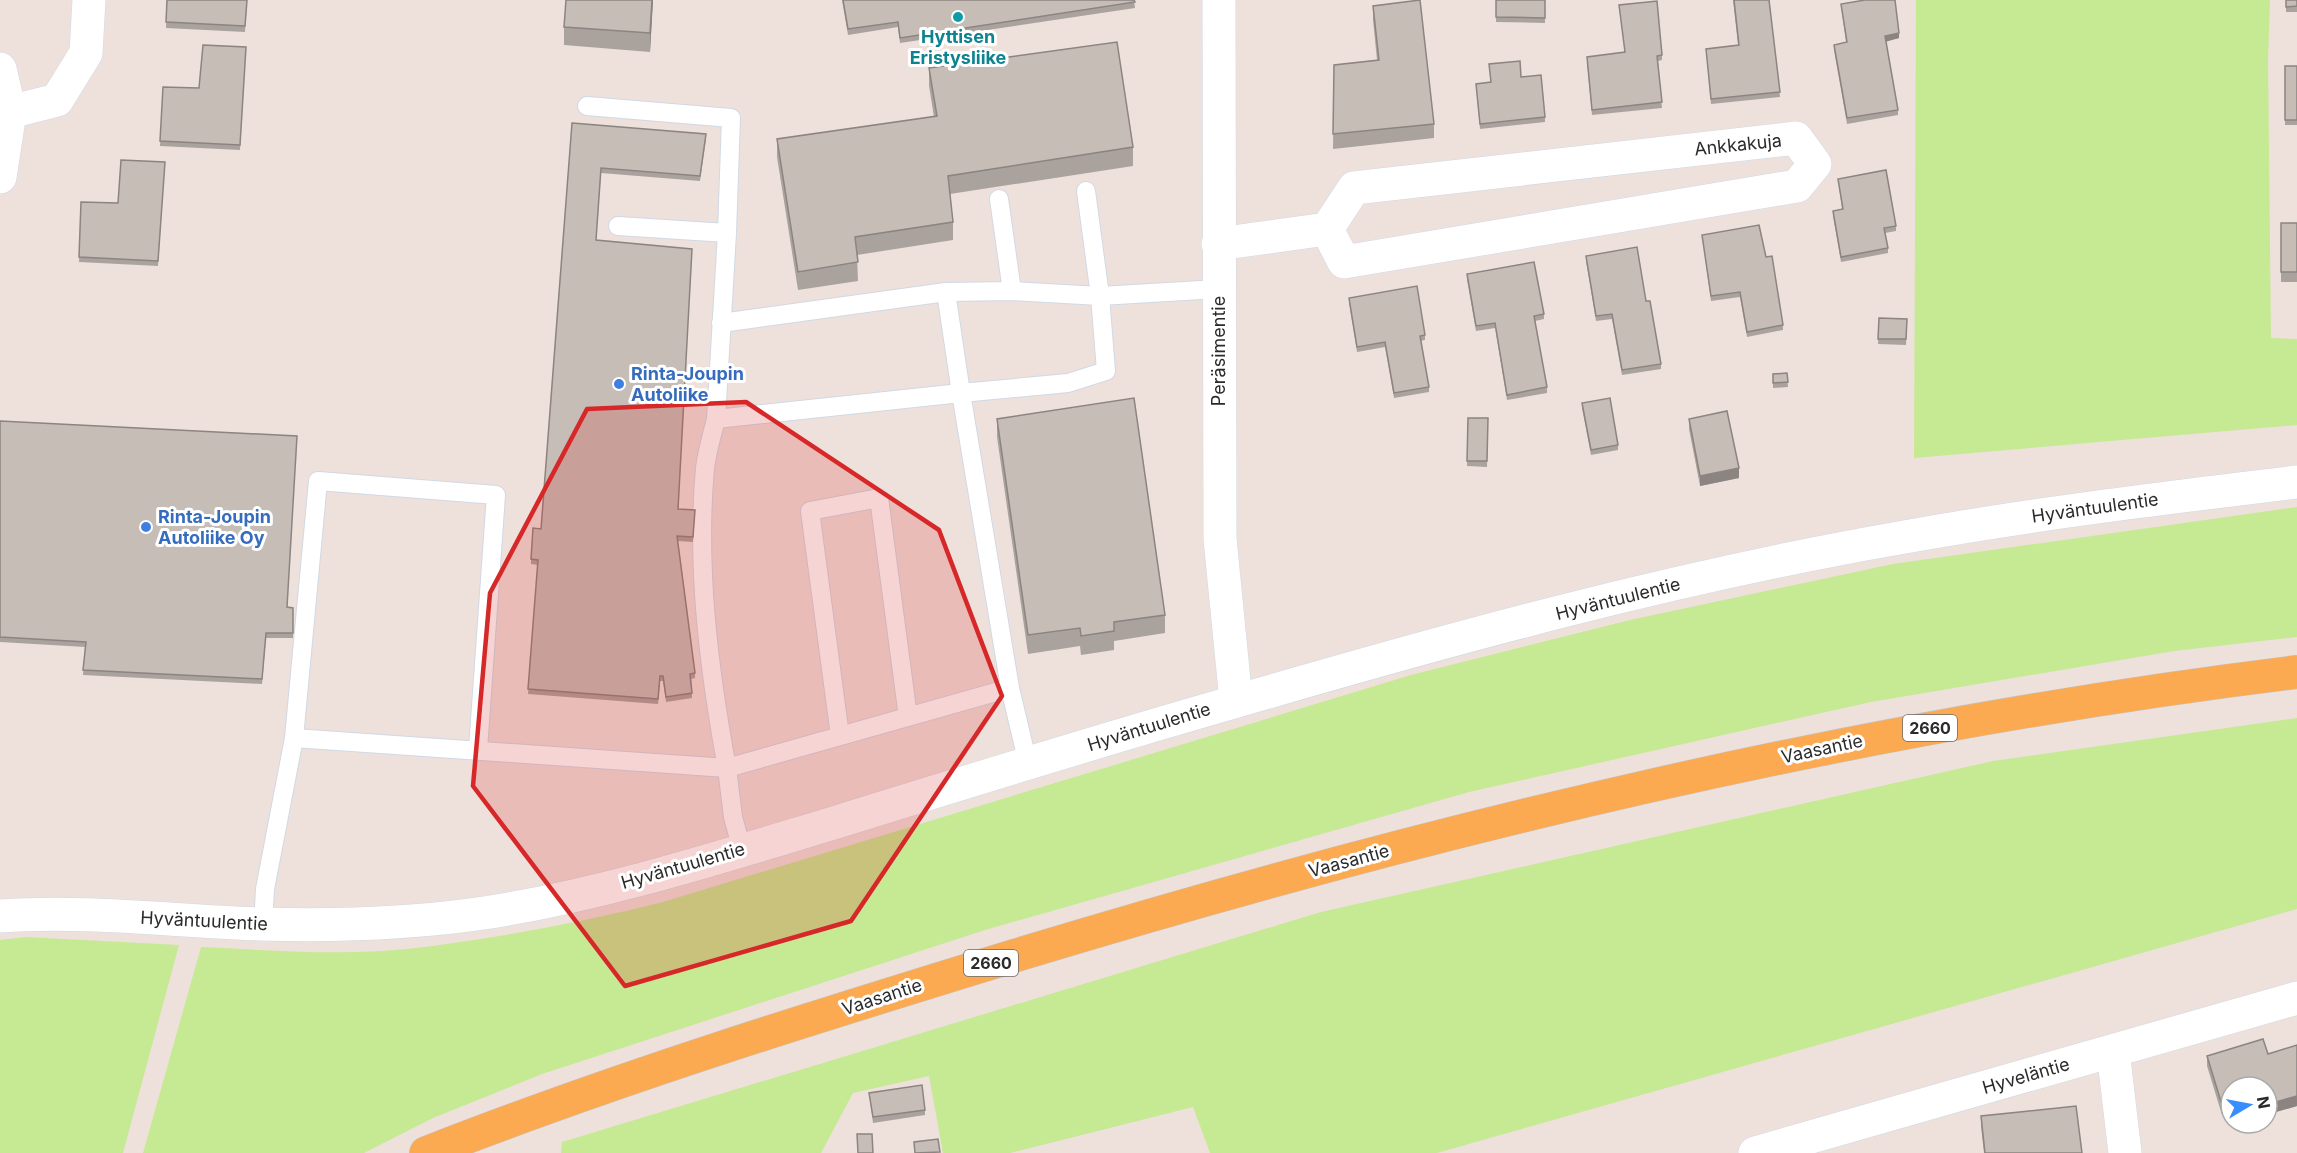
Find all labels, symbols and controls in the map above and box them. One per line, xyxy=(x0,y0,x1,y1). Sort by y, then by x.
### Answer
marker: Hyttisen Eristysliike xyxy=(951,10,965,24)
place label: Hyttisen Eristysliike xyxy=(910,26,1007,68)
street label: Ankkakuja xyxy=(1693,129,1783,160)
street label: Peräsimentie xyxy=(1208,296,1229,406)
place label: Rinta-Joupin Autoliike xyxy=(631,363,744,405)
marker: Rinta-Joupin Autoliike xyxy=(612,377,626,391)
street label: Hyväntuulentie xyxy=(2030,488,2160,527)
place label: Rinta-Joupin Autoliike Oy xyxy=(158,506,271,548)
marker: Rinta-Joupin Autoliike Oy xyxy=(139,520,153,534)
street label: Hyväntuulentie xyxy=(1553,573,1682,624)
street label: Hyväntuulentie xyxy=(1085,698,1213,755)
road number: 2660 xyxy=(1903,715,1957,741)
street label: Vaasantie xyxy=(1779,730,1865,767)
street label: Hyväntuulentie xyxy=(619,838,747,893)
street label: Vaasantie xyxy=(1306,840,1392,881)
street label: Hyväntuulentie xyxy=(140,907,268,934)
road number: 2660 xyxy=(964,950,1018,976)
street label: Vaasantie xyxy=(839,974,924,1019)
street label: Hyveläntie xyxy=(1980,1053,2072,1098)
north arrow xyxy=(2219,1075,2279,1135)
text: N xyxy=(2253,1095,2275,1110)

